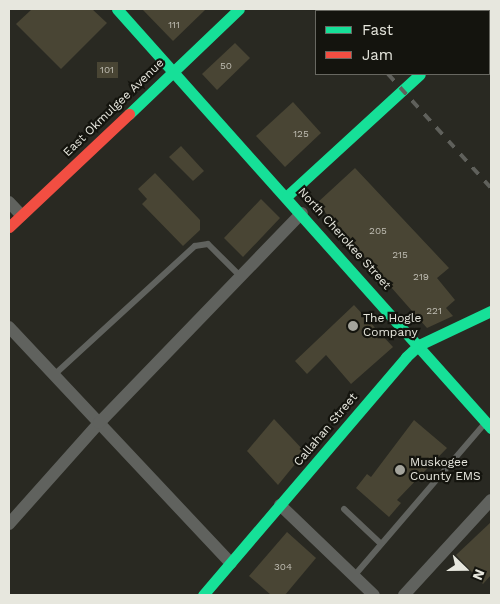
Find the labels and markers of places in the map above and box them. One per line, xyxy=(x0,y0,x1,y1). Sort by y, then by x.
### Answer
place label: The Hogle Company xyxy=(363,312,421,340)
marker: The Hogle Company xyxy=(347,320,359,332)
place label: Muskogee County EMS xyxy=(410,456,481,484)
marker: Muskogee County EMS xyxy=(394,464,406,476)

